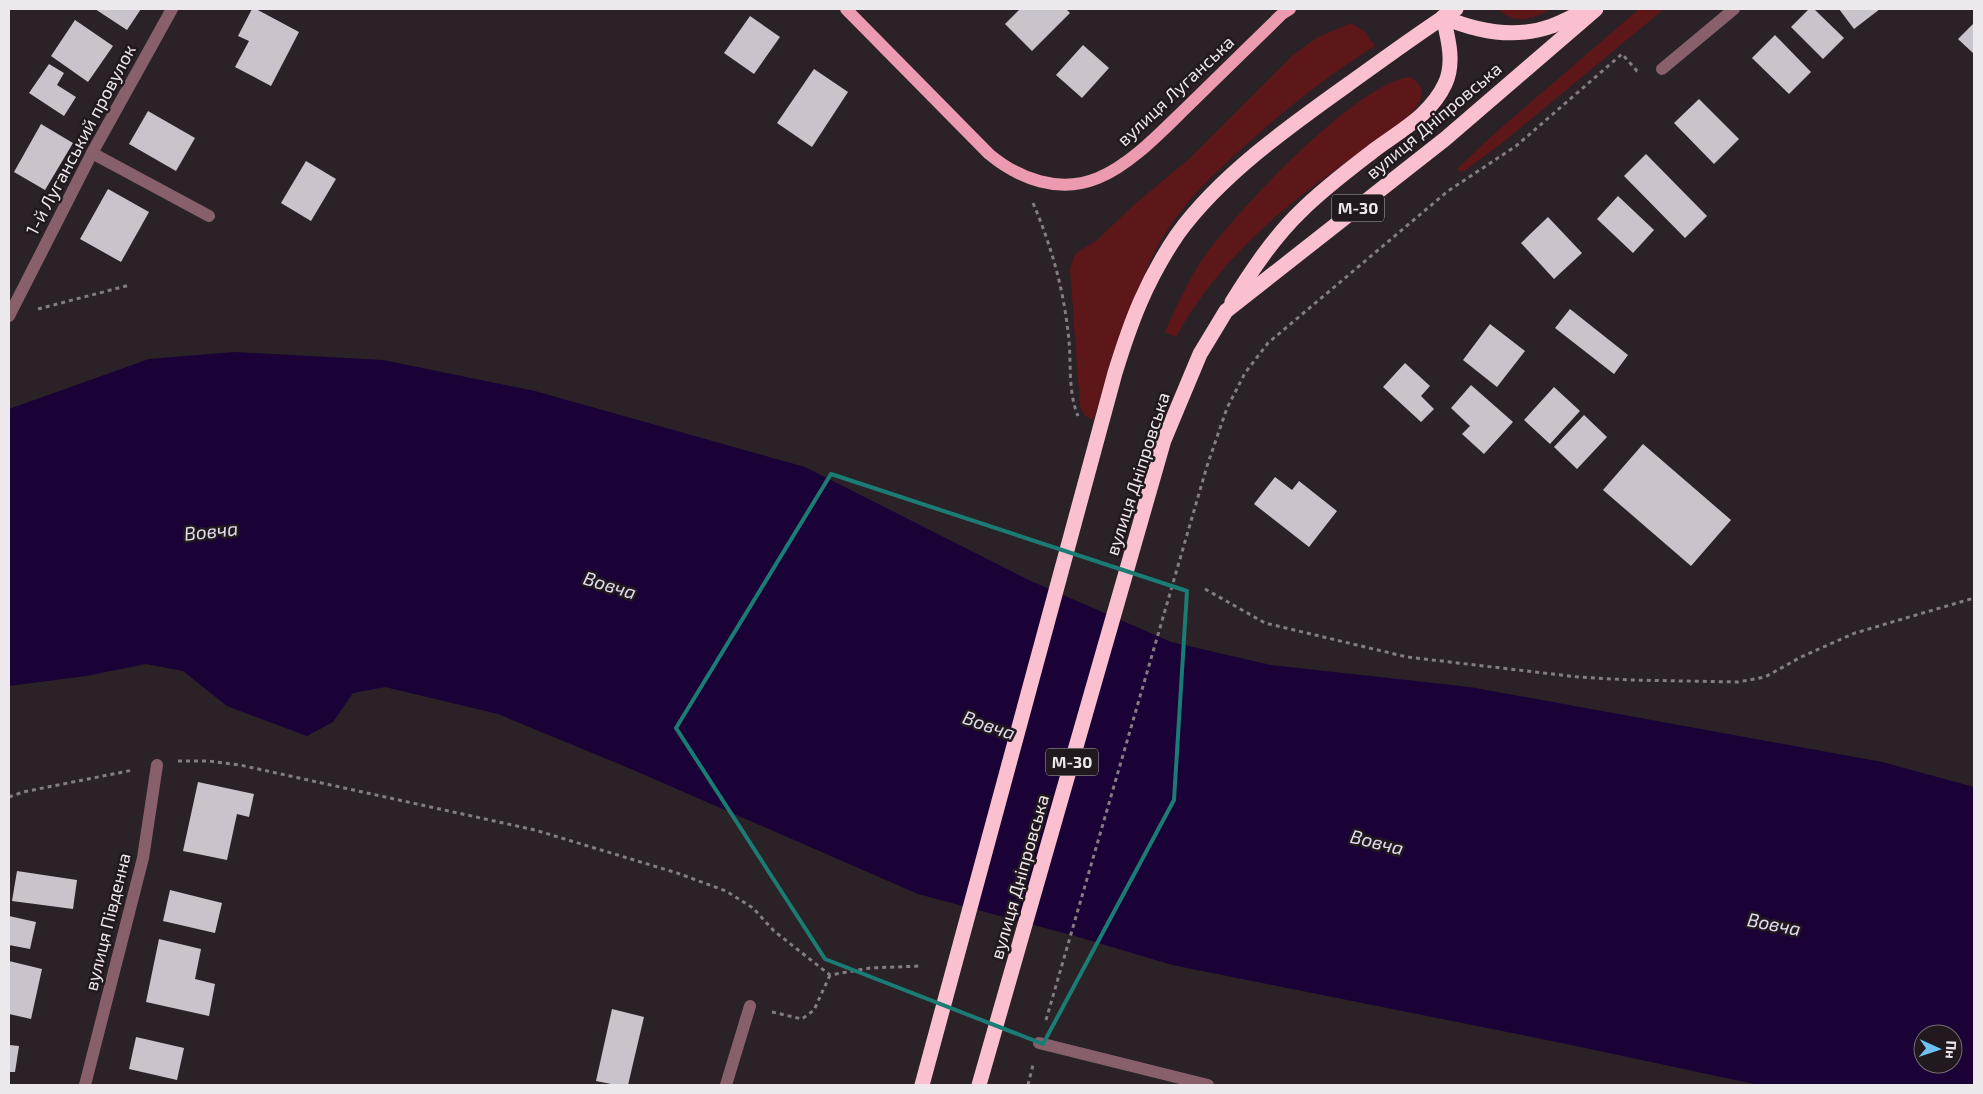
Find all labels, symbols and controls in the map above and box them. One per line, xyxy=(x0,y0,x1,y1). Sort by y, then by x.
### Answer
street label: вулиця Луганська xyxy=(1112,30,1238,150)
street label: 1-й Луганський провулок xyxy=(20,40,140,239)
street label: вулиця Дніпровська xyxy=(1361,57,1506,183)
road number: М-30 xyxy=(1332,194,1384,222)
street label: вулиця Дніпровська xyxy=(1100,389,1174,558)
water label: Вовча xyxy=(183,516,239,545)
water label: Вовча xyxy=(581,566,639,603)
water label: Вовча xyxy=(960,705,1018,744)
road number: М-30 xyxy=(1046,749,1098,776)
street label: вулиця Дніпровська xyxy=(985,792,1053,962)
water label: Вовча xyxy=(1348,824,1406,859)
street label: вулиця Південна xyxy=(79,850,135,993)
water label: Вовча xyxy=(1745,907,1803,940)
north arrow xyxy=(1913,1024,1963,1074)
text: Пн xyxy=(1943,1040,1960,1059)

